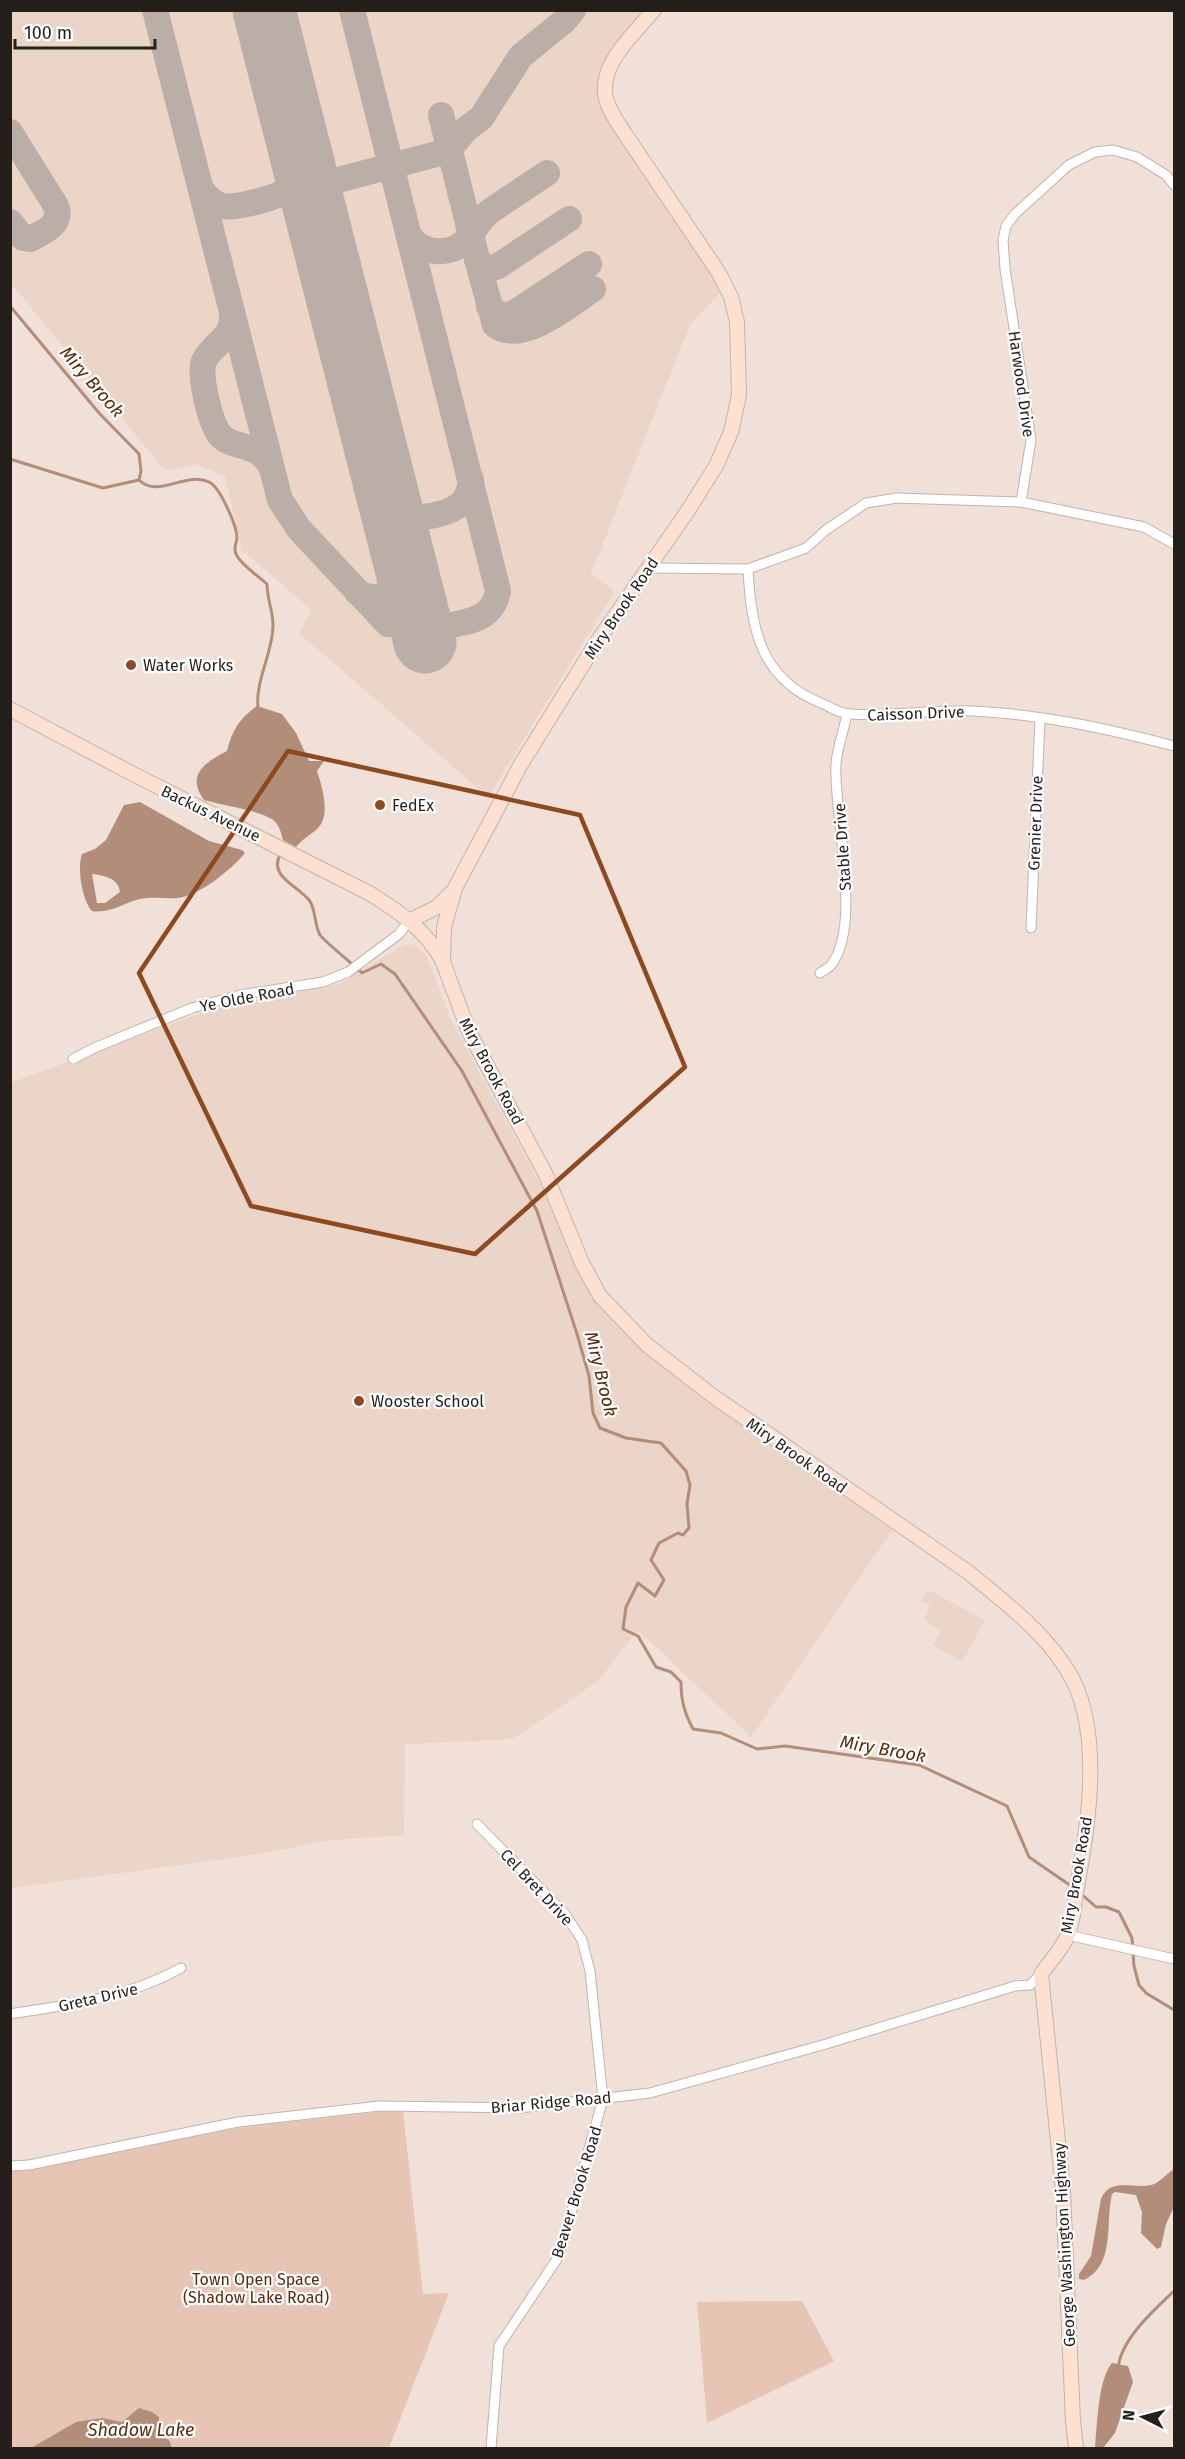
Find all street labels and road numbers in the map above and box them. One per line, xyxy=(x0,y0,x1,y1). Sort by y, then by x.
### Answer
street label: Harwood Drive xyxy=(1005,330,1038,438)
street label: Miry Brook Road xyxy=(580,554,662,663)
street label: Caisson Drive xyxy=(867,702,965,725)
street label: Grenier Drive xyxy=(1024,775,1047,871)
street label: Backus Avenue xyxy=(158,781,264,846)
street label: Stable Drive xyxy=(830,803,855,891)
street label: Ye Olde Road xyxy=(198,979,296,1016)
street label: Miry Brook Road xyxy=(455,1014,528,1128)
street label: Miry Brook Road xyxy=(743,1414,851,1497)
street label: Miry Brook Road xyxy=(1057,1815,1096,1935)
street label: Cel Bret Drive xyxy=(496,1845,577,1930)
street label: Greta Drive xyxy=(57,1979,140,2016)
street label: Briar Ridge Road xyxy=(490,2088,612,2117)
street label: Beaver Brook Road xyxy=(547,2124,606,2260)
street label: George Washington Highway xyxy=(1050,2142,1079,2348)

